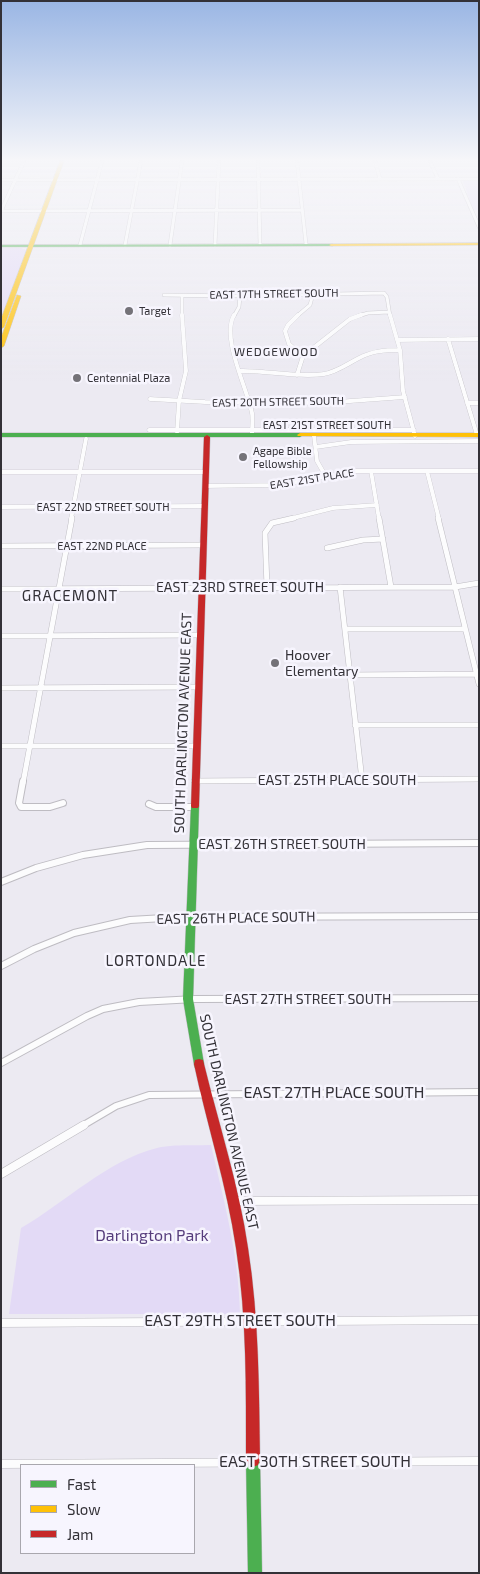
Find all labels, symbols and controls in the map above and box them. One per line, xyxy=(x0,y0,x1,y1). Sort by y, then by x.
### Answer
street label: EAST 17TH STREET SOUTH xyxy=(209,286,339,302)
place label: Target xyxy=(139,304,171,318)
marker: Target xyxy=(123,305,135,317)
district label: WEDGEWOOD xyxy=(233,345,319,359)
place label: Centennial Plaza xyxy=(87,371,170,385)
marker: Centennial Plaza xyxy=(71,372,83,384)
street label: EAST 20TH STREET SOUTH xyxy=(212,394,344,410)
street label: EAST 21ST STREET SOUTH xyxy=(263,418,391,432)
place label: Agape Bible Fellowship xyxy=(253,444,312,470)
marker: Agape Bible Fellowship xyxy=(237,451,249,463)
street label: EAST 21ST PLACE xyxy=(269,466,355,492)
street label: EAST 22ND STREET SOUTH xyxy=(36,500,170,514)
street label: EAST 22ND PLACE xyxy=(57,539,147,553)
street label: EAST 23RD STREET SOUTH xyxy=(156,579,324,595)
district label: GRACEMONT xyxy=(21,587,119,605)
street label: SOUTH DARLINGTON AVENUE EAST xyxy=(171,612,195,834)
place label: Hoover Elementary xyxy=(285,647,358,680)
marker: Hoover Elementary xyxy=(269,657,281,669)
street label: EAST 25TH PLACE SOUTH xyxy=(258,772,416,788)
street label: EAST 26TH STREET SOUTH xyxy=(198,836,366,852)
street label: EAST 26TH PLACE SOUTH xyxy=(156,908,316,928)
district label: LORTONDALE xyxy=(104,952,208,970)
street label: EAST 27TH STREET SOUTH xyxy=(225,991,391,1007)
street label: SOUTH DARLINGTON AVENUE EAST xyxy=(196,1013,262,1231)
street label: EAST 27TH PLACE SOUTH xyxy=(244,1083,424,1103)
park label: Darlington Park xyxy=(95,1226,209,1246)
street label: EAST 29TH STREET SOUTH xyxy=(144,1311,336,1331)
street label: EAST 30TH STREET SOUTH xyxy=(219,1452,411,1472)
legend xyxy=(20,1464,195,1554)
text: Fast xyxy=(67,1475,96,1493)
text: Slow xyxy=(67,1500,101,1518)
text: Jam xyxy=(67,1525,93,1543)

